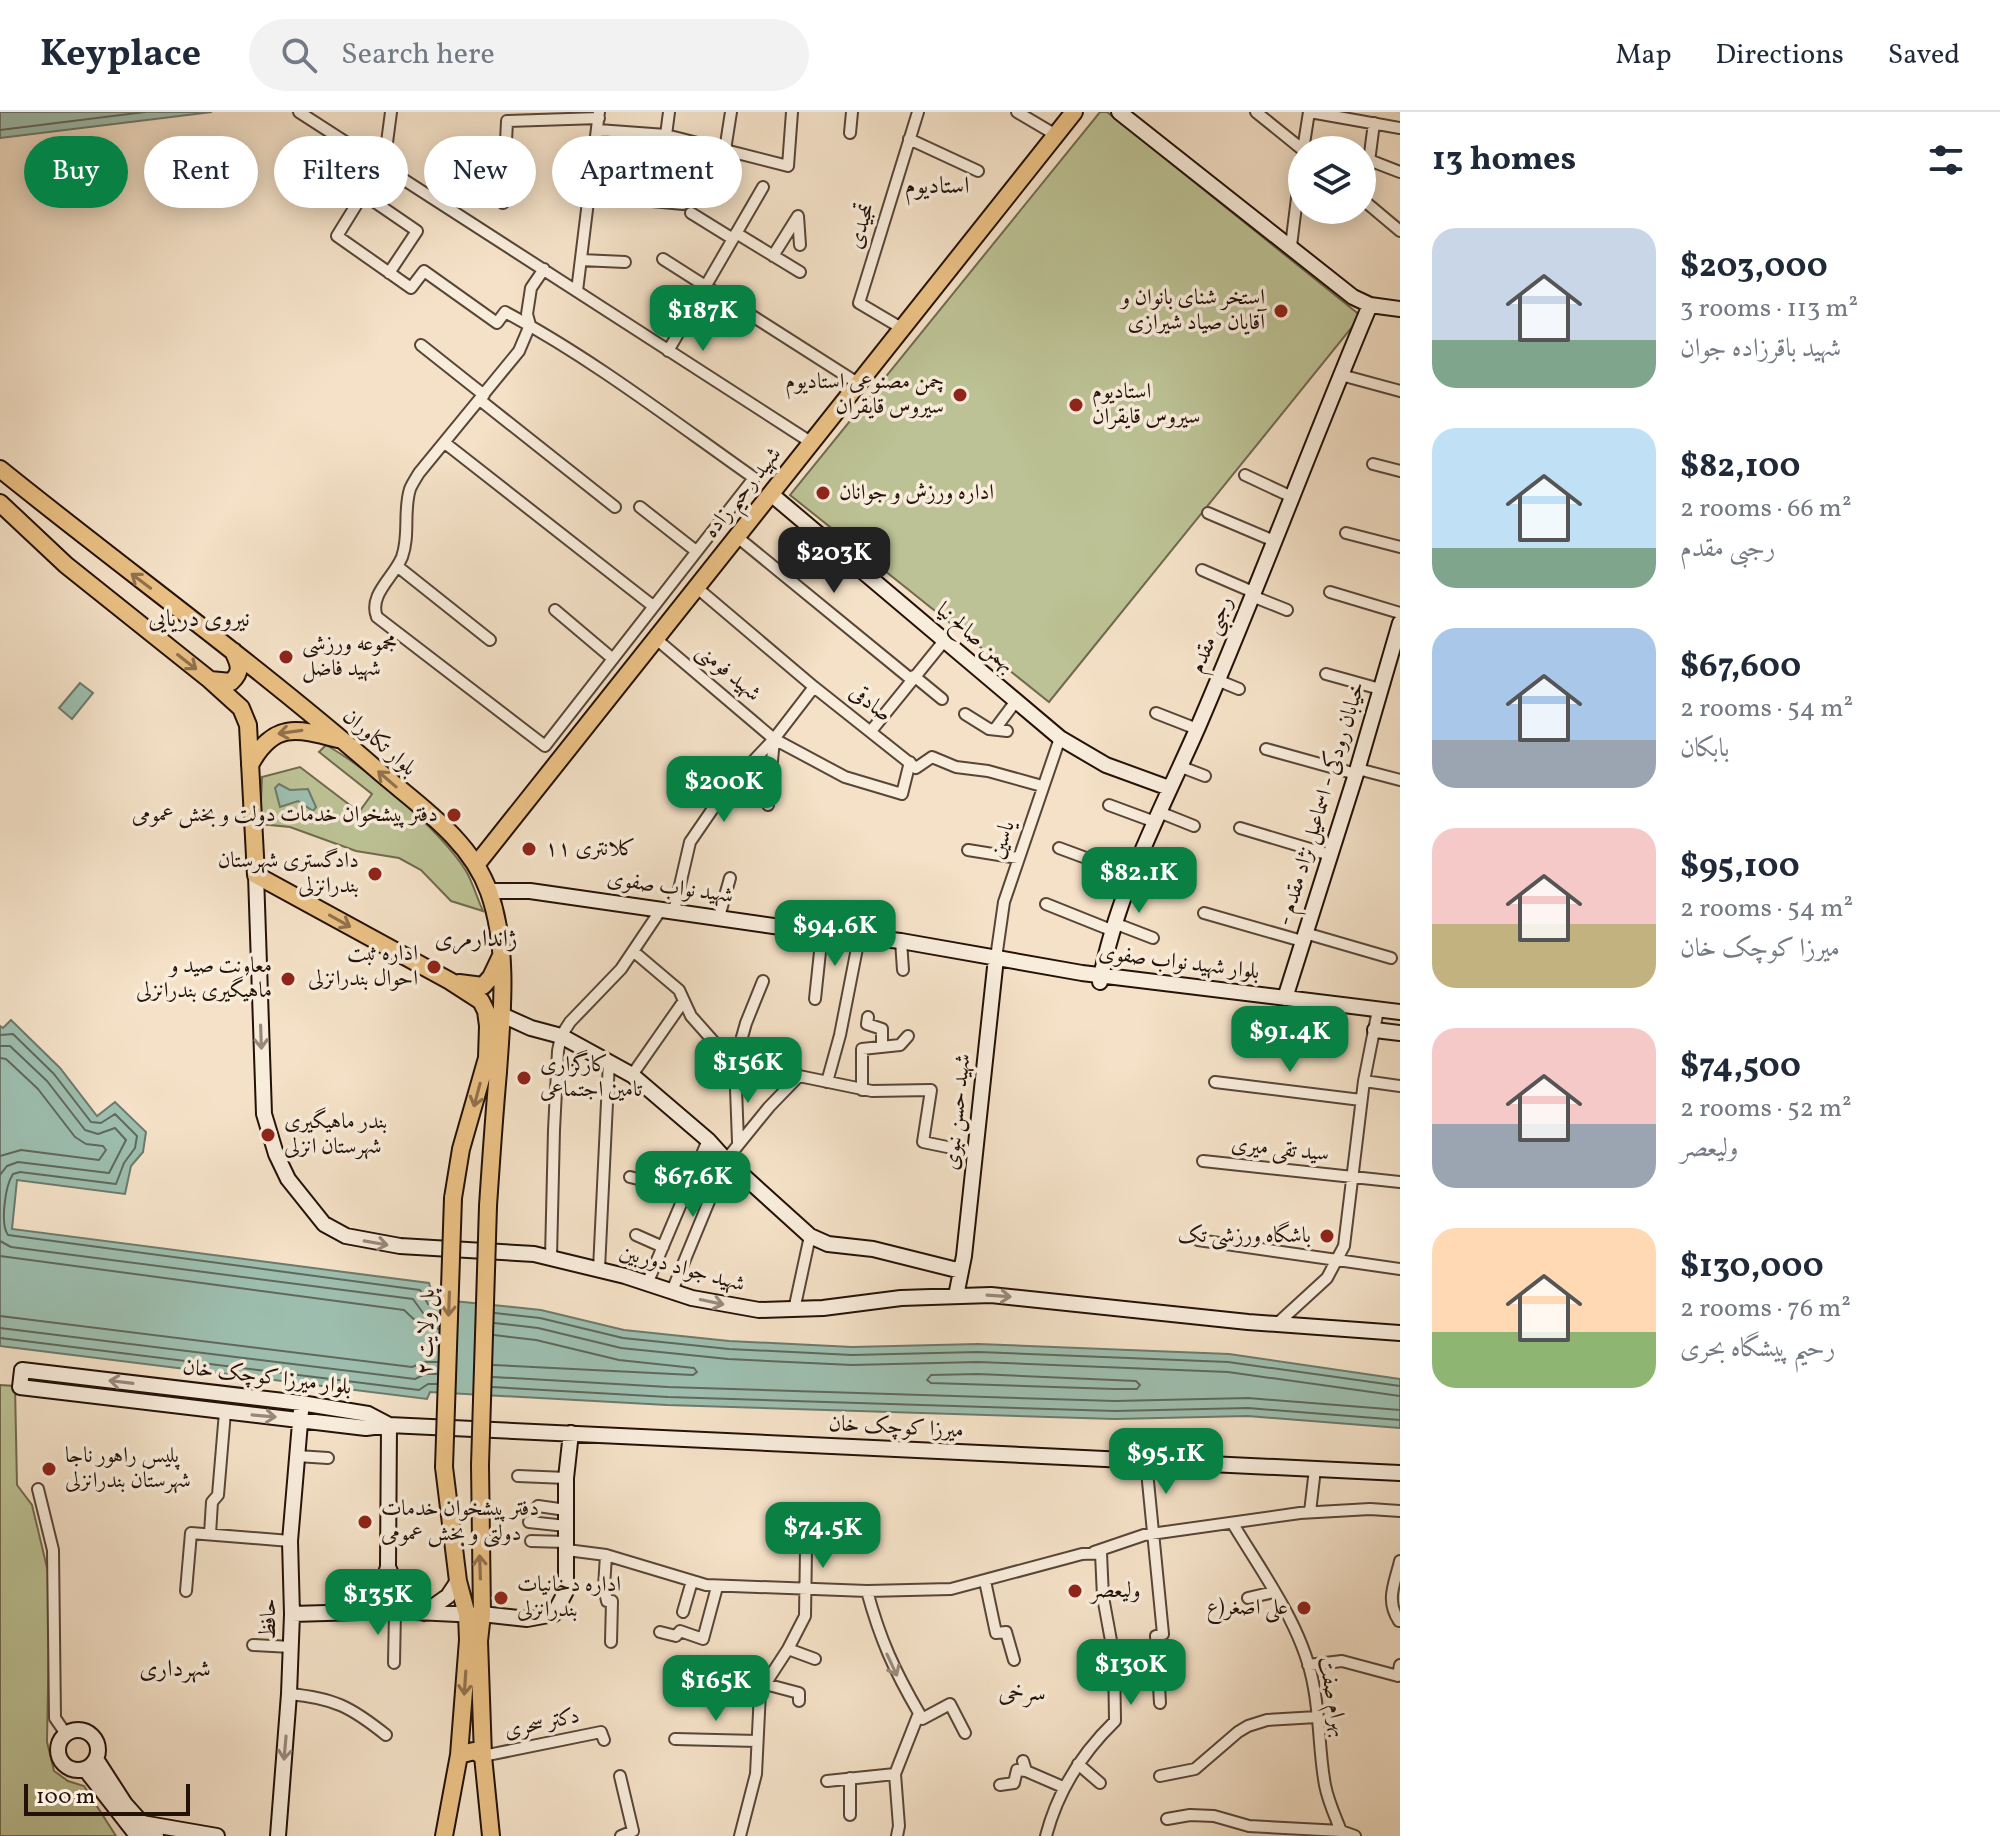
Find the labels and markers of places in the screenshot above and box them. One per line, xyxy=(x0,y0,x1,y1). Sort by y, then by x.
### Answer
place label: استخر شنای بانوان و آقایان صیاد شیرازی xyxy=(1119,283,1267,339)
pin: $187K xyxy=(647,285,759,353)
marker: استخر شنای بانوان و آقایان صیاد شیرازی xyxy=(1272,302,1290,320)
place label: چمن مصنوعی استادیوم سیروس قایقران xyxy=(785,367,944,423)
place label: استادیوم سیروس قایقران xyxy=(1092,377,1201,433)
marker: چمن مصنوعی استادیوم سیروس قایقران xyxy=(951,386,969,404)
marker: استادیوم سیروس قایقران xyxy=(1067,396,1085,414)
place label: اداره ورزش و جوانان xyxy=(839,478,994,509)
marker: اداره ورزش و جوانان xyxy=(814,484,832,502)
pin: $203K xyxy=(778,527,890,595)
place label: مجموعه ورزشی شهید فاضل xyxy=(302,629,397,685)
marker: مجموعه ورزشی شهید فاضل xyxy=(277,648,295,666)
pin: $200K xyxy=(668,756,780,824)
place label: دفتر پیشخوان خدمات دولت و بخش عمومی xyxy=(132,800,438,831)
marker: دفتر پیشخوان خدمات دولت و بخش عمومی xyxy=(445,806,463,824)
place label: کلانتری ۱۱ xyxy=(545,834,636,865)
marker: کلانتری ۱۱ xyxy=(520,840,538,858)
place label: دادگستری شهرستان بندرانزلی xyxy=(218,846,359,902)
pin: $82.1K xyxy=(1074,847,1204,915)
marker: دادگستری شهرستان بندرانزلی xyxy=(366,865,384,883)
pin: $94.6K xyxy=(770,900,900,968)
place label: اداره ثبت احوال بندرانزلی xyxy=(308,939,418,995)
place label: معاونت صید و ماهیگیری بندرانزلی xyxy=(136,951,272,1007)
marker: اداره ثبت احوال بندرانزلی xyxy=(425,958,443,976)
marker: معاونت صید و ماهیگیری بندرانزلی xyxy=(279,970,297,988)
pin: $91.4K xyxy=(1225,1006,1355,1074)
pin: $156K xyxy=(692,1037,804,1105)
place label: کارگزاری تامین اجتماعی xyxy=(540,1049,643,1106)
marker: کارگزاری تامین اجتماعی xyxy=(515,1069,533,1087)
place label: بندر ماهیگیری شهرستان انزلی xyxy=(284,1107,387,1163)
marker: بندر ماهیگیری شهرستان انزلی xyxy=(259,1126,277,1144)
pin: $67.6K xyxy=(628,1151,758,1219)
place label: باشگاه ورزشی تک xyxy=(1178,1221,1311,1252)
marker: باشگاه ورزشی تک xyxy=(1318,1227,1336,1245)
pin: $95.1K xyxy=(1101,1428,1231,1496)
place label: پلیس راهور ناجا شهرستان بندرانزلی xyxy=(65,1441,191,1497)
marker: پلیس راهور ناجا شهرستان بندرانزلی xyxy=(40,1460,58,1478)
place label: دفتر پیشخوان خدمات دولتی و بخش عمومی xyxy=(381,1494,539,1550)
pin: $74.5K xyxy=(758,1502,888,1570)
marker: دفتر پیشخوان خدمات دولتی و بخش عمومی xyxy=(356,1513,374,1531)
pin: $135K xyxy=(322,1569,434,1637)
place label: اداره دخانیات بندرانزلی xyxy=(517,1570,621,1626)
place label: ولیعصر xyxy=(1089,1576,1140,1607)
marker: ولیعصر xyxy=(1066,1582,1084,1600)
marker: اداره دخانیات بندرانزلی xyxy=(492,1589,510,1607)
place label: علی اصغر(ع xyxy=(1206,1593,1288,1625)
marker: علی اصغر(ع xyxy=(1295,1599,1313,1617)
pin: $130K xyxy=(1075,1639,1187,1707)
pin: $165K xyxy=(660,1655,772,1723)

